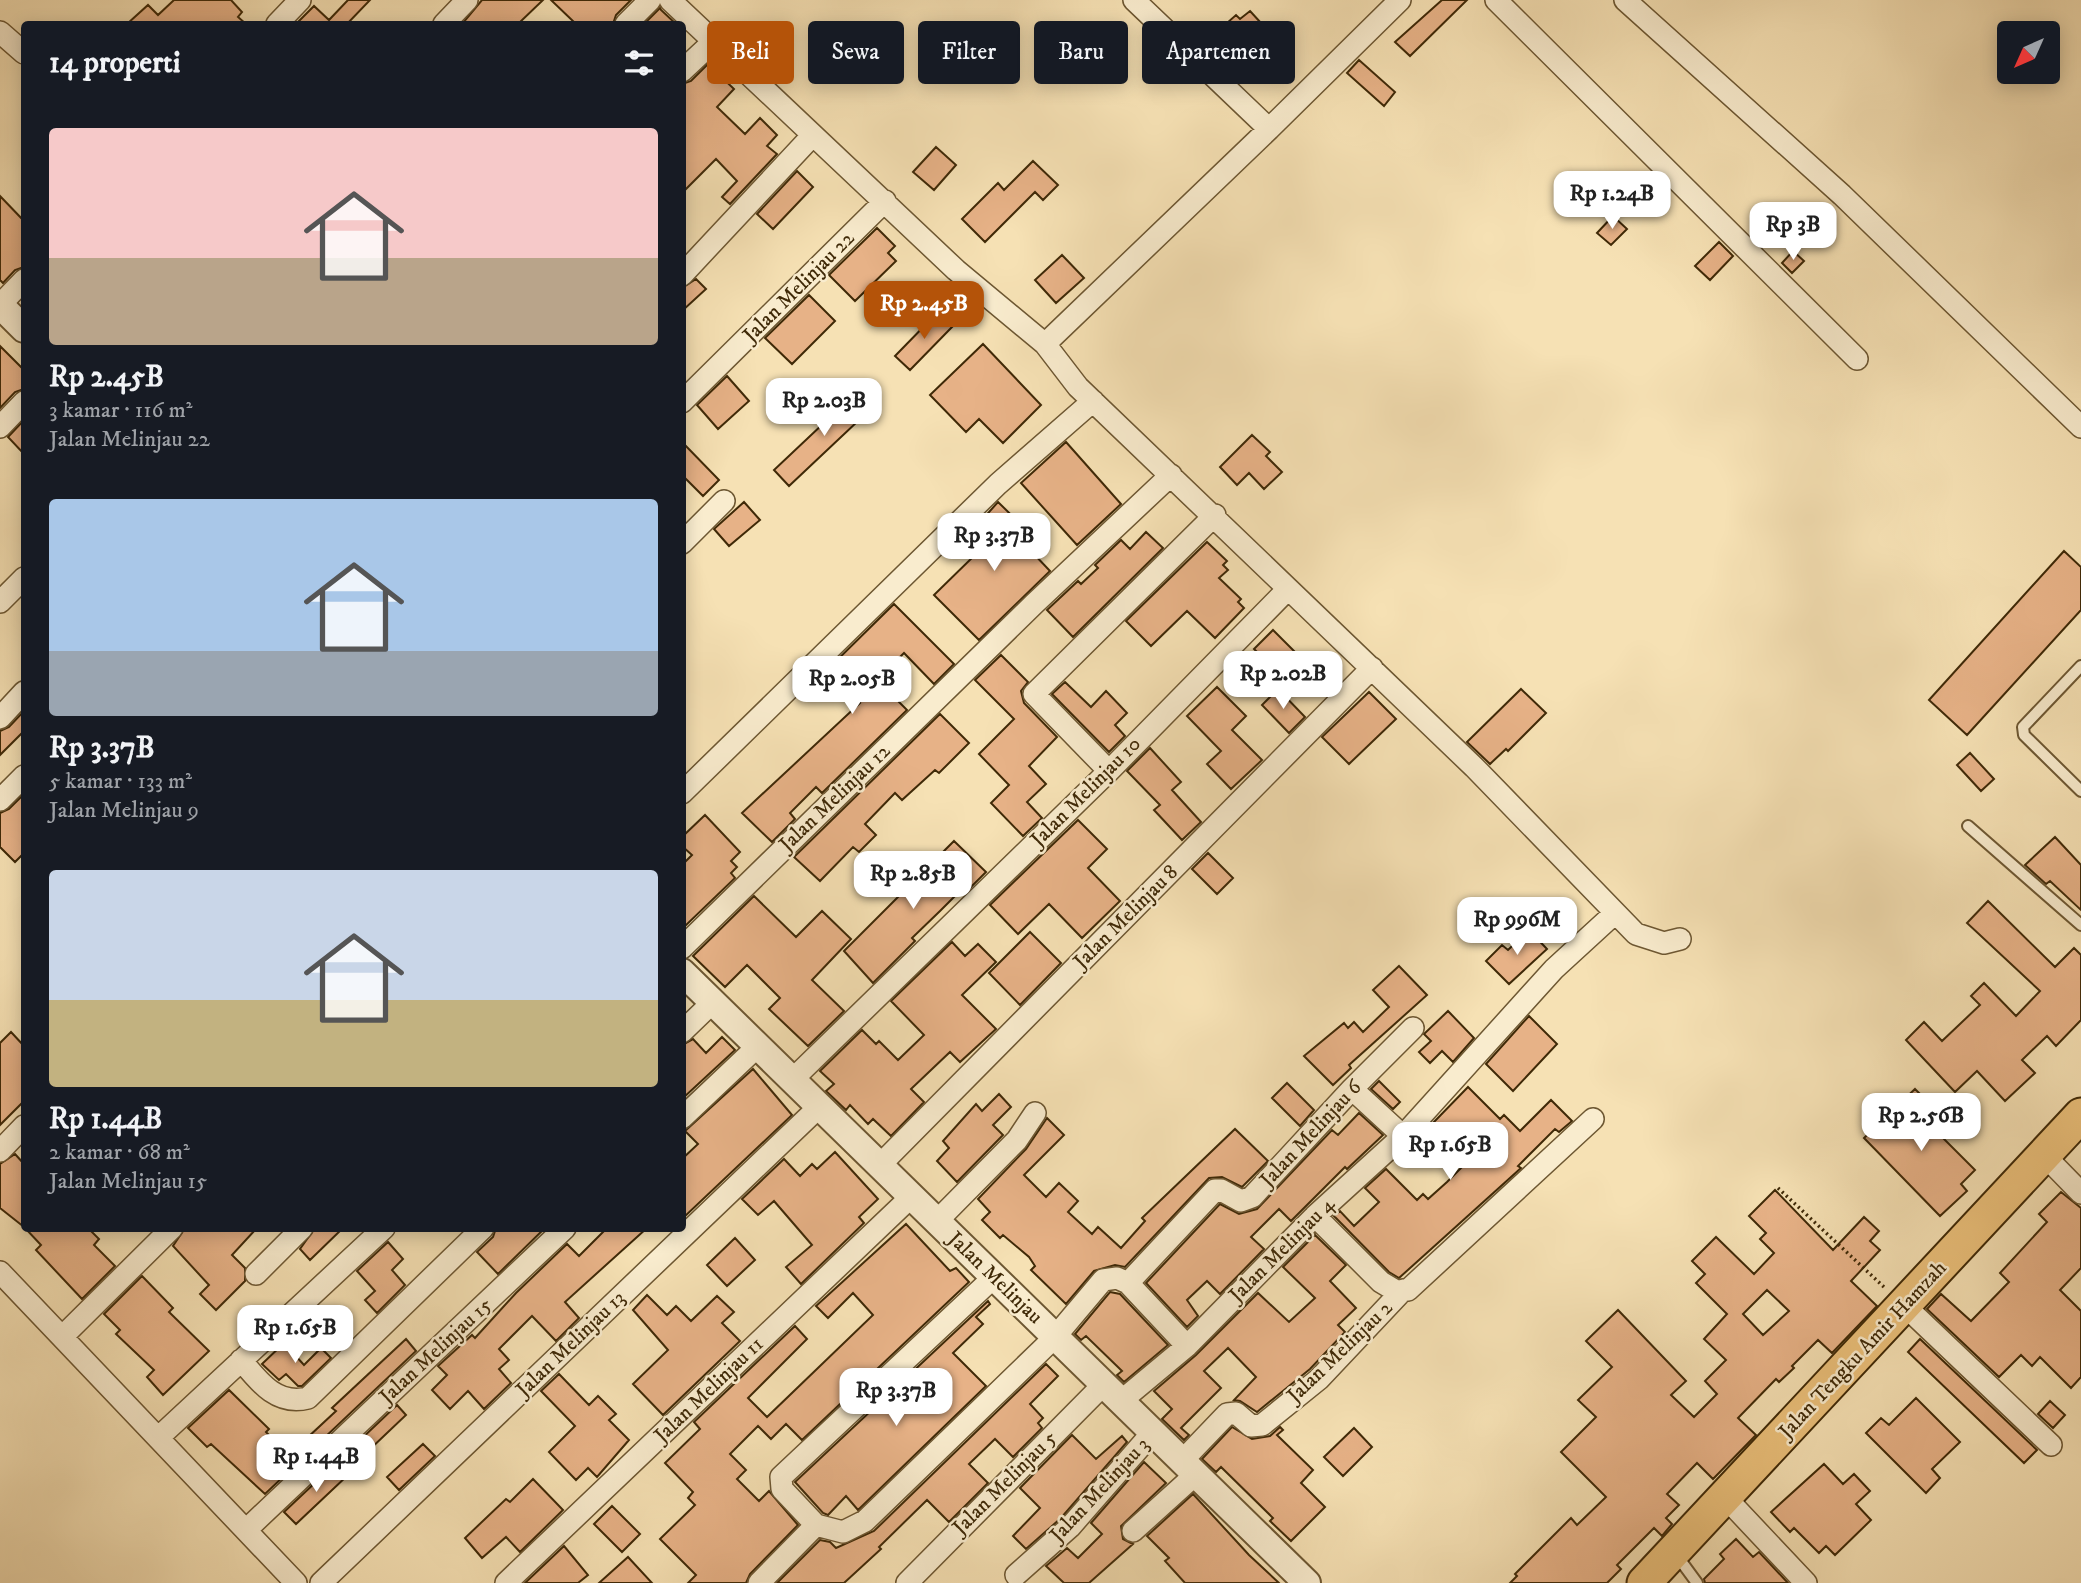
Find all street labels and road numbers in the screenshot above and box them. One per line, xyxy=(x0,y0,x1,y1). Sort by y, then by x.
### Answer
street label: Jalan Melinjau 22 xyxy=(736,225,861,350)
street label: Jalan Melinjau 10 xyxy=(1024,731,1147,854)
street label: Jalan Melinjau 12 xyxy=(773,738,896,859)
street label: Jalan Melinjau 8 xyxy=(1067,859,1184,976)
street label: Jalan Melinjau 6 xyxy=(1253,1074,1368,1195)
street label: Jalan Melinjau 4 xyxy=(1222,1191,1341,1310)
street label: Jalan Melinjau xyxy=(941,1225,1048,1330)
street label: Jalan Tengku Amir Hamzah xyxy=(1772,1255,1952,1446)
street label: Jalan Melinjau 13 xyxy=(509,1285,631,1404)
street label: Jalan Melinjau 15 xyxy=(373,1292,498,1411)
street label: Jalan Melinjau 2 xyxy=(1280,1295,1399,1410)
street label: Jalan Melinjau 11 xyxy=(647,1331,769,1450)
street label: Jalan Melinjau 5 xyxy=(946,1425,1063,1542)
street label: Jalan Melinjau 3 xyxy=(1043,1432,1155,1549)

